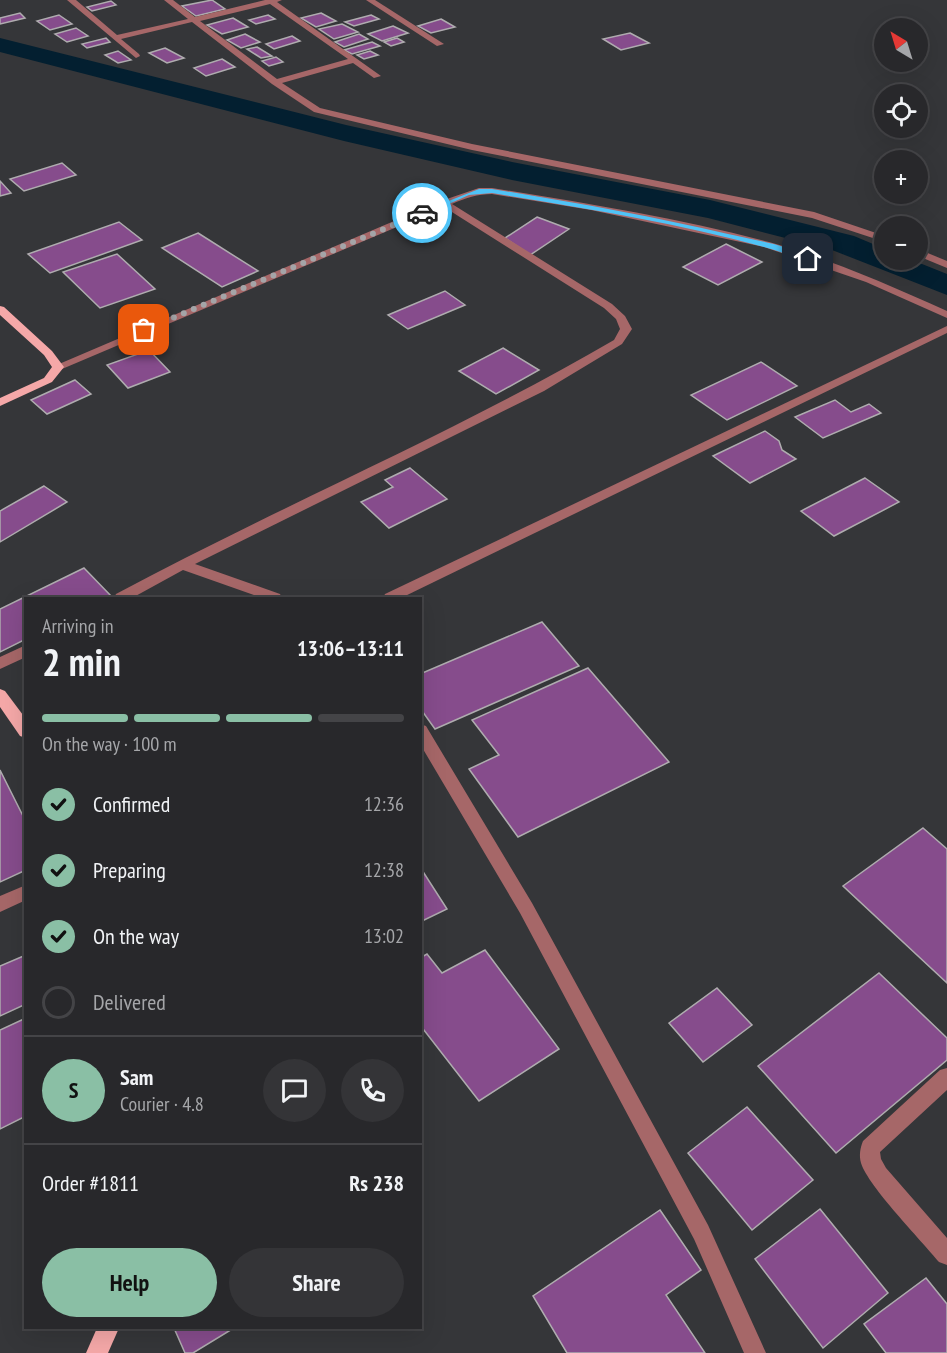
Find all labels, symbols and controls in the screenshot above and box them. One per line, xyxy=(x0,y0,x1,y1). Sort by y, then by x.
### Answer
north arrow xyxy=(874,18,928,72)
map controls xyxy=(874,18,928,270)
button: locate xyxy=(874,84,928,138)
button: + xyxy=(874,150,928,204)
courier xyxy=(392,183,452,243)
icon: car xyxy=(406,197,439,230)
button: − xyxy=(874,216,928,270)
pin xyxy=(782,233,833,284)
icon: home xyxy=(791,242,824,275)
pin xyxy=(118,304,169,355)
icon: bag xyxy=(127,313,160,346)
text: Arriving in xyxy=(42,613,114,639)
text: 13:06–13:11 xyxy=(297,634,404,662)
text: 2 min xyxy=(42,636,121,687)
text: On the way · 100 m xyxy=(42,731,177,757)
icon: check xyxy=(42,788,75,821)
text: Confirmed xyxy=(93,790,170,818)
text: 12:36 xyxy=(364,791,404,817)
icon: check xyxy=(42,854,75,887)
text: Preparing xyxy=(93,856,166,884)
text: 12:38 xyxy=(364,857,404,883)
icon: check xyxy=(42,920,75,953)
text: On the way xyxy=(93,922,179,950)
text: 13:02 xyxy=(364,923,404,949)
text: Delivered xyxy=(93,988,166,1016)
button: chat xyxy=(263,1059,326,1122)
button: phone xyxy=(341,1059,404,1122)
text: Sam xyxy=(120,1063,153,1091)
text: S xyxy=(69,1076,78,1104)
text: Courier · 4.8 xyxy=(120,1091,204,1117)
text: Order #1811 xyxy=(42,1169,139,1197)
text: Rs 238 xyxy=(349,1169,404,1197)
button: Help xyxy=(42,1248,217,1317)
button: Share xyxy=(229,1248,404,1317)

